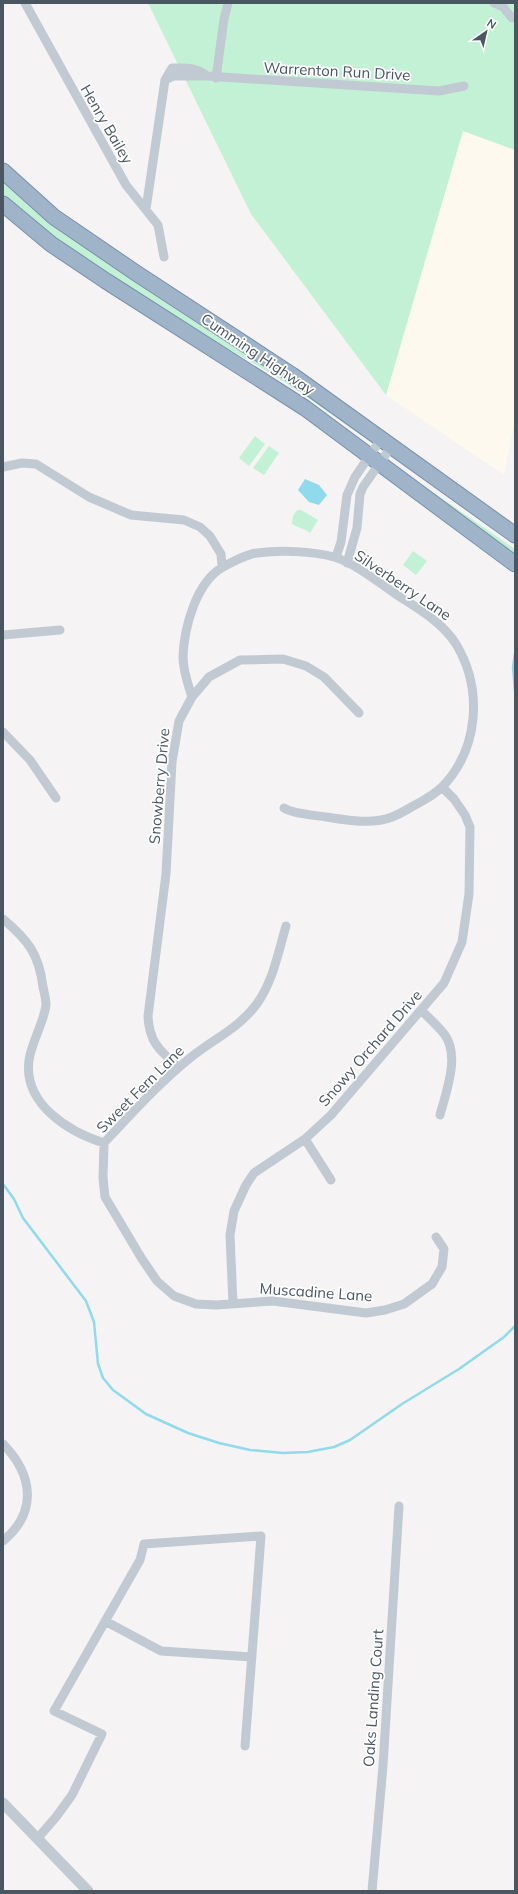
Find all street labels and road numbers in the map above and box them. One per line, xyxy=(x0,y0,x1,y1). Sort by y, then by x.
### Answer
street label: Warrenton Run Drive xyxy=(263,58,411,84)
street label: Henry Bailey xyxy=(77,81,137,167)
street label: Cumming Highway xyxy=(198,309,318,399)
street label: Silverberry Lane xyxy=(351,546,455,624)
street label: Snowberry Drive xyxy=(144,727,174,845)
street label: Snowy Orchard Drive xyxy=(314,986,426,1110)
street label: Sweet Fern Lane xyxy=(92,1041,188,1137)
street label: Muscadine Lane xyxy=(259,1279,373,1305)
street label: Oaks Landing Court xyxy=(359,1629,387,1767)

